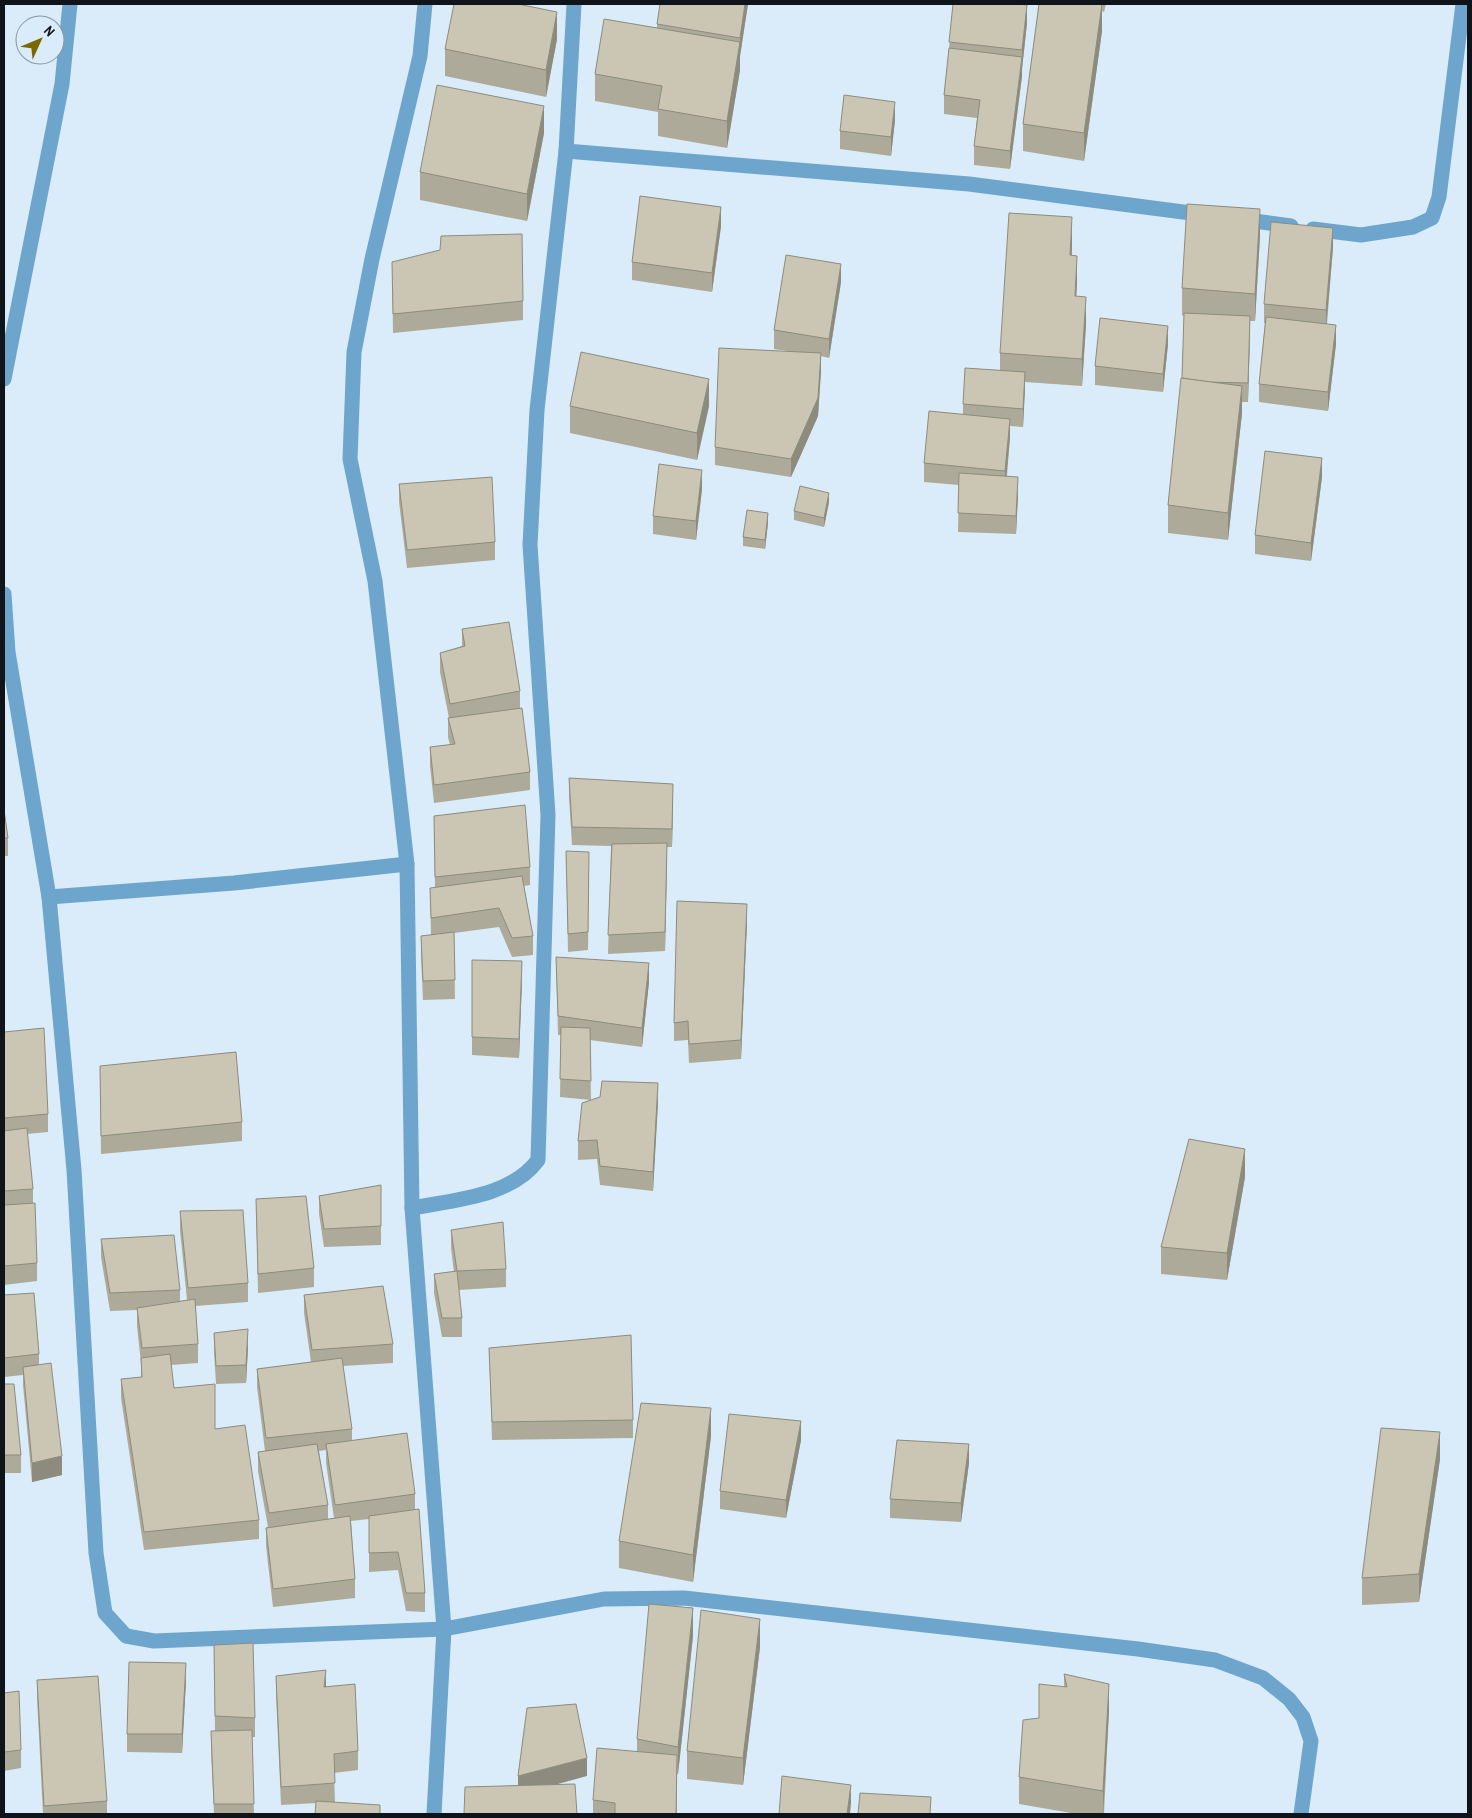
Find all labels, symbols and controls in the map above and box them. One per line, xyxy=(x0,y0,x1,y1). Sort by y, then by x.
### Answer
north arrow xyxy=(15,15,65,65)
text: N xyxy=(40,22,59,40)

